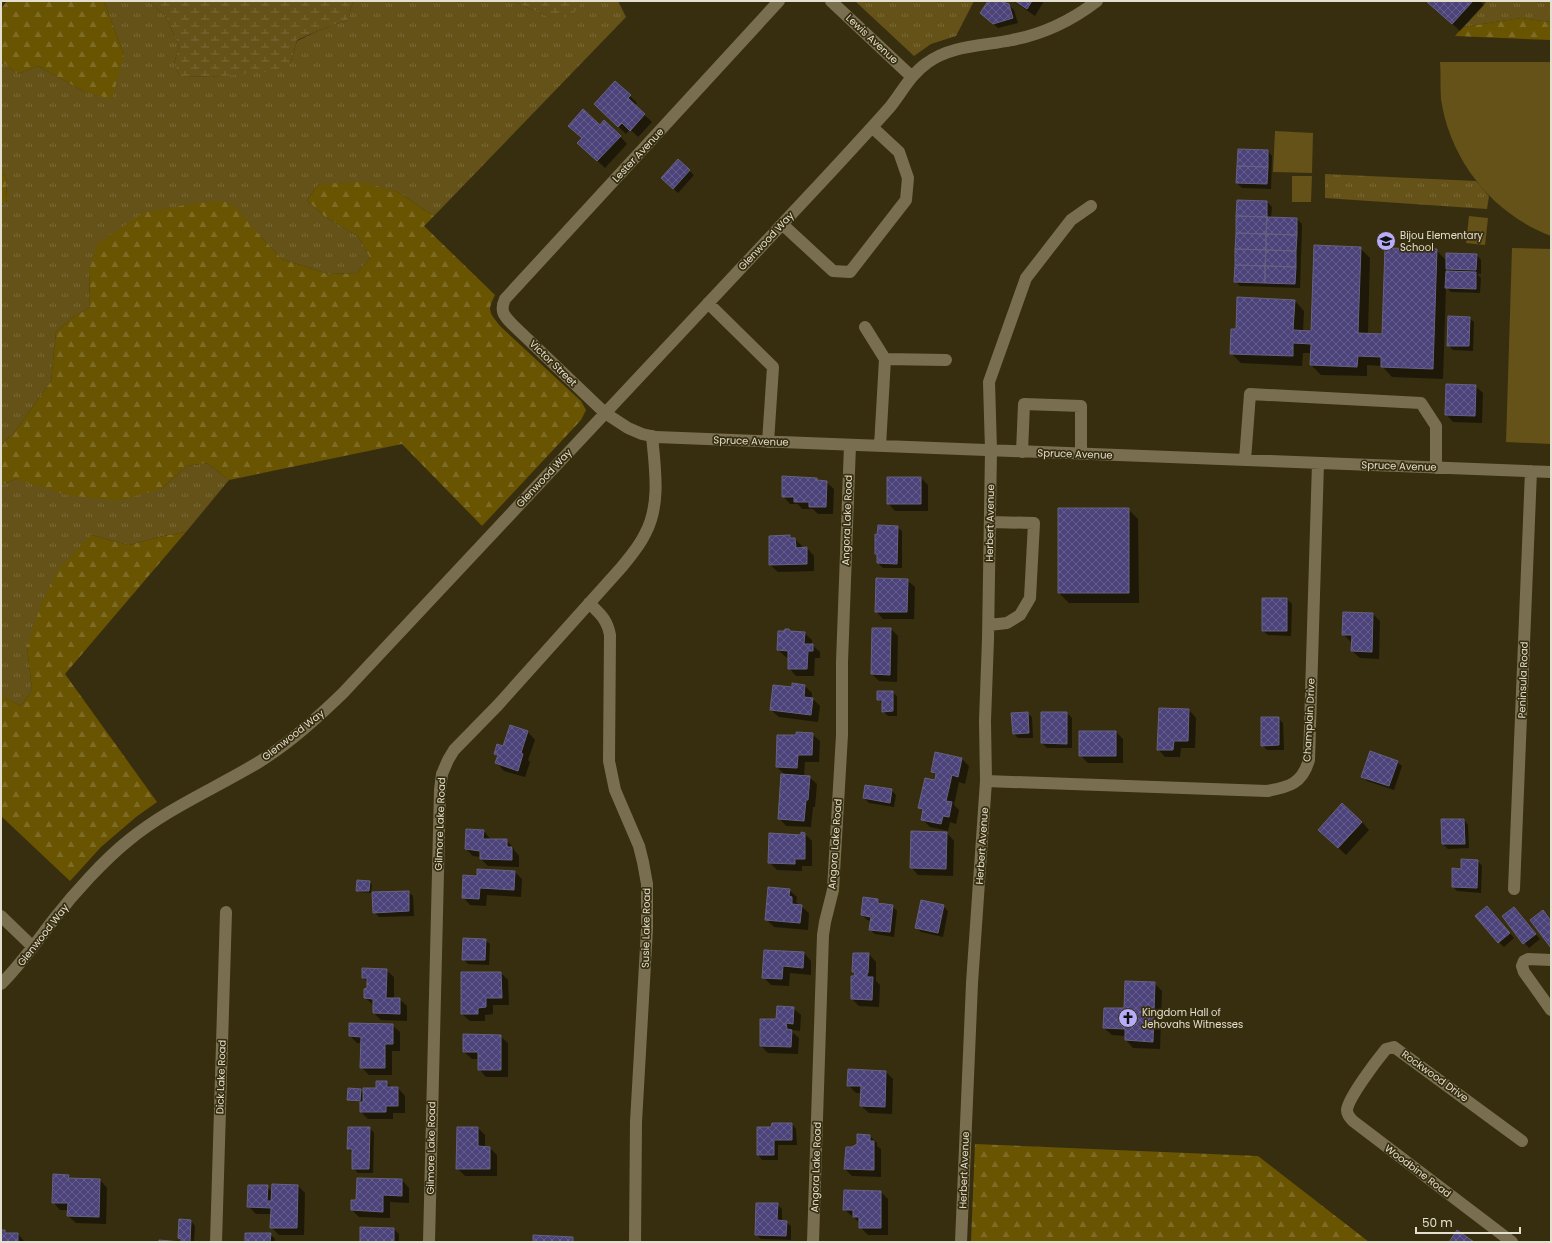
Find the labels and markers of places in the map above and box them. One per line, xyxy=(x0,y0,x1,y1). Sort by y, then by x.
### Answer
place label: Bijou Elementary School xyxy=(1400,228,1483,255)
school or university icon: Bijou Elementary School xyxy=(1375,230,1397,252)
place label: Kingdom Hall of Jehovahs Witnesses xyxy=(1142,1005,1243,1032)
church icon: Kingdom Hall of Jehovahs Witnesses xyxy=(1117,1007,1139,1029)

